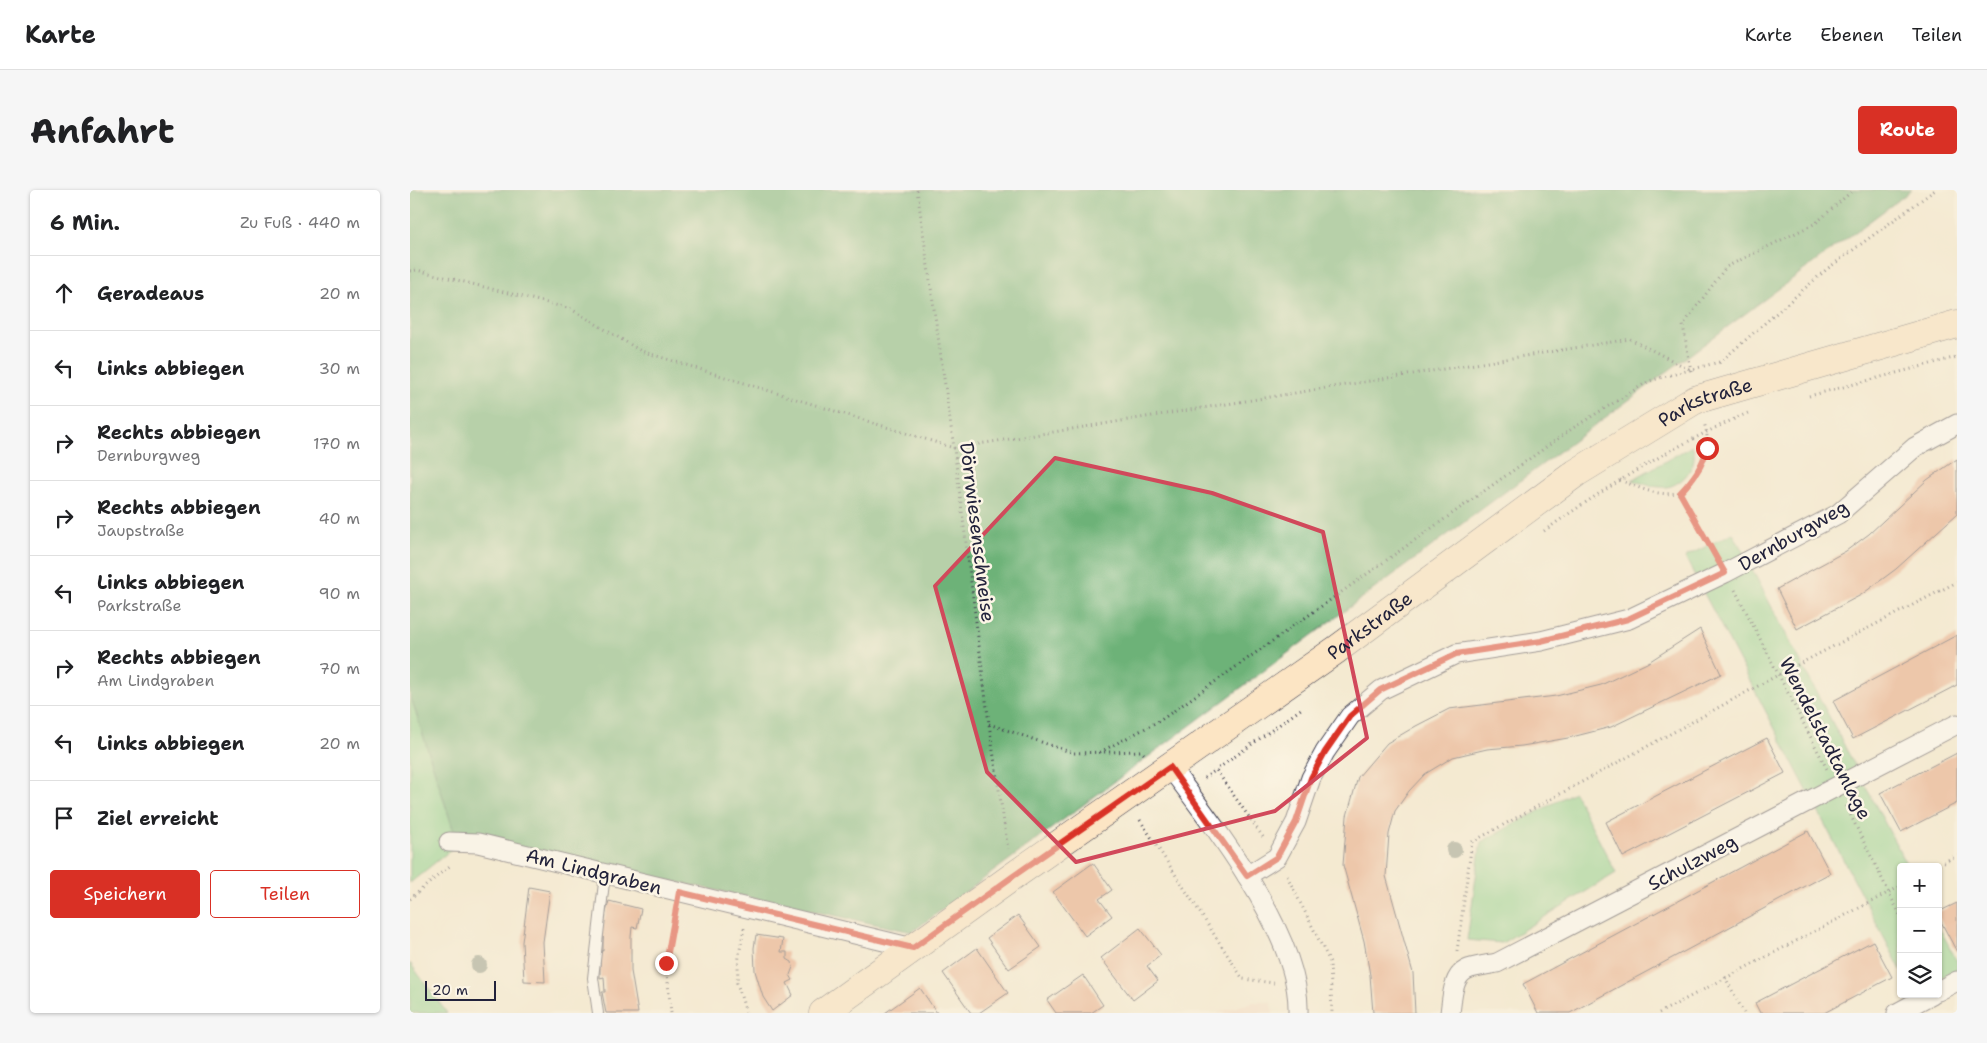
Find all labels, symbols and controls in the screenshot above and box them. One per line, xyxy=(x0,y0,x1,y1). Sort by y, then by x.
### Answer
text: Karte xyxy=(25,19,96,51)
text: Karte xyxy=(1745,23,1792,47)
text: Ebenen xyxy=(1820,23,1884,47)
text: Teilen xyxy=(1912,23,1962,47)
button: Route xyxy=(1858,106,1957,154)
text: Anfahrt xyxy=(30,107,174,154)
text: 6 Min. xyxy=(50,209,120,237)
text: Zu Fuß · 440 m xyxy=(240,212,360,233)
icon: ahead xyxy=(50,279,78,307)
text: Geradeaus xyxy=(97,281,204,306)
text: 20 m xyxy=(319,283,360,304)
icon: left xyxy=(50,354,78,382)
text: Links abbiegen xyxy=(97,356,244,381)
text: 30 m xyxy=(319,358,360,379)
street label: Parkstraße xyxy=(1653,372,1755,433)
text: Rechts abbiegen xyxy=(97,420,261,445)
icon: right xyxy=(50,429,78,457)
text: 170 m xyxy=(313,433,360,454)
route start xyxy=(1696,437,1719,460)
street label: Dörrwiesenschneise xyxy=(954,441,1001,623)
text: Dernburgweg xyxy=(97,445,200,466)
street label: Dernburgweg xyxy=(1734,494,1853,577)
text: Rechts abbiegen xyxy=(97,495,261,520)
icon: right xyxy=(50,504,78,532)
text: 40 m xyxy=(318,508,360,529)
text: Jaupstraße xyxy=(97,520,185,541)
text: Links abbiegen xyxy=(97,570,244,595)
icon: left xyxy=(50,579,78,607)
text: 90 m xyxy=(319,583,360,604)
street label: Parkstraße xyxy=(1322,586,1418,666)
text: Parkstraße xyxy=(97,595,182,616)
text: Rechts abbiegen xyxy=(97,645,261,670)
street label: Wendelstadtanlage xyxy=(1774,653,1877,824)
icon: right xyxy=(50,654,78,682)
text: 70 m xyxy=(319,658,360,679)
text: Am Lindgraben xyxy=(97,670,214,691)
icon: left xyxy=(50,729,78,757)
text: Links abbiegen xyxy=(97,731,244,756)
text: 20 m xyxy=(319,733,360,754)
icon: arrive xyxy=(50,804,78,832)
text: Ziel erreicht xyxy=(97,806,218,831)
street label: Schulzweg xyxy=(1643,829,1741,896)
street label: Am Lindgraben xyxy=(523,843,664,900)
map controls xyxy=(1897,863,1942,998)
button: + xyxy=(1897,863,1942,908)
button: Speichern xyxy=(50,870,200,918)
button: Teilen xyxy=(210,870,360,918)
button: − xyxy=(1897,908,1942,953)
route end xyxy=(655,952,678,975)
button: layers xyxy=(1897,953,1942,998)
scale bar xyxy=(425,978,496,1001)
text: 20 m xyxy=(432,981,468,999)

